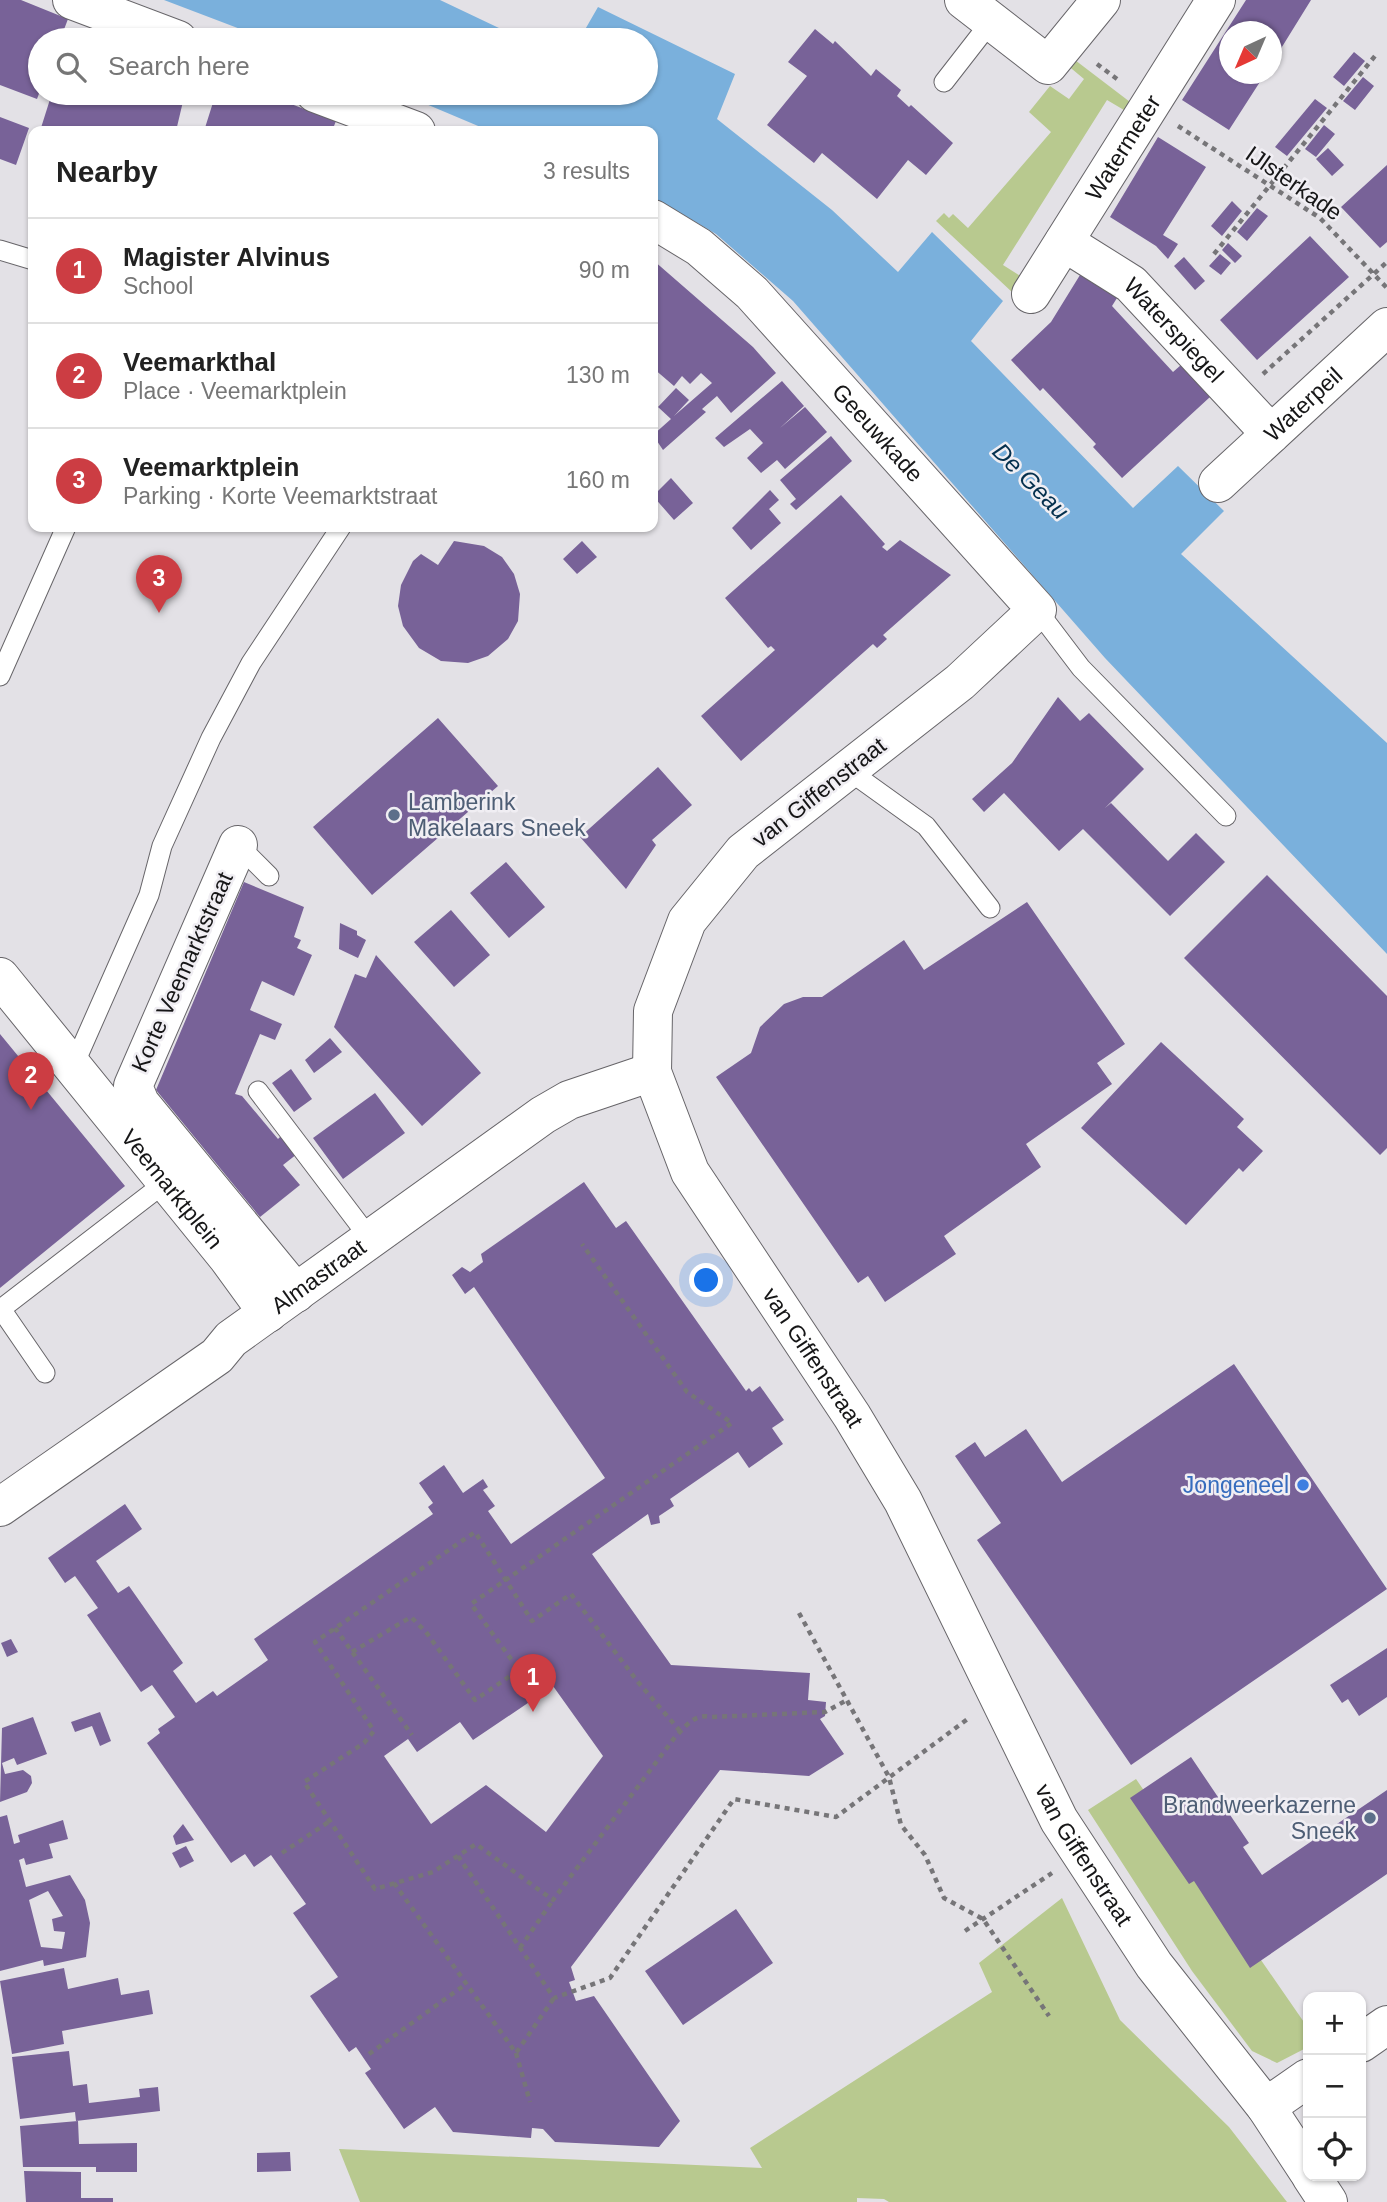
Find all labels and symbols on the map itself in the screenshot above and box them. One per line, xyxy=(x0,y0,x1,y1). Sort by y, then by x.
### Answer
north arrow xyxy=(1219,21,1282,84)
street label: Watermeter xyxy=(1080,90,1166,205)
street label: IJlsterkade xyxy=(1241,140,1347,226)
street label: Waterspiegel xyxy=(1119,272,1229,388)
street label: Waterpeil xyxy=(1259,362,1347,447)
street label: Geeuwkade xyxy=(827,378,928,487)
water label: De Geau xyxy=(987,437,1075,525)
pin: 3 xyxy=(136,555,182,613)
street label: van Giffenstraat xyxy=(747,732,891,852)
place label: Lamberink Makelaars Sneek xyxy=(408,789,586,841)
marker: Lamberink Makelaars Sneek xyxy=(386,807,402,823)
street label: Korte Veemarktstraat xyxy=(126,867,238,1076)
pin: 2 xyxy=(8,1052,54,1110)
street label: Veemarktplein xyxy=(116,1124,228,1254)
street label: Almastraat xyxy=(266,1233,371,1319)
your location xyxy=(689,1263,723,1297)
street label: van Giffenstraat xyxy=(757,1283,869,1432)
place label: Jongeneel xyxy=(1183,1472,1289,1498)
marker: Jongeneel xyxy=(1295,1477,1311,1493)
pin: 1 xyxy=(510,1654,556,1712)
street label: van Giffenstraat xyxy=(1030,1780,1138,1931)
place label: Brandweerkazerne Sneek xyxy=(1163,1792,1356,1844)
marker: Brandweerkazerne Sneek xyxy=(1362,1810,1378,1826)

